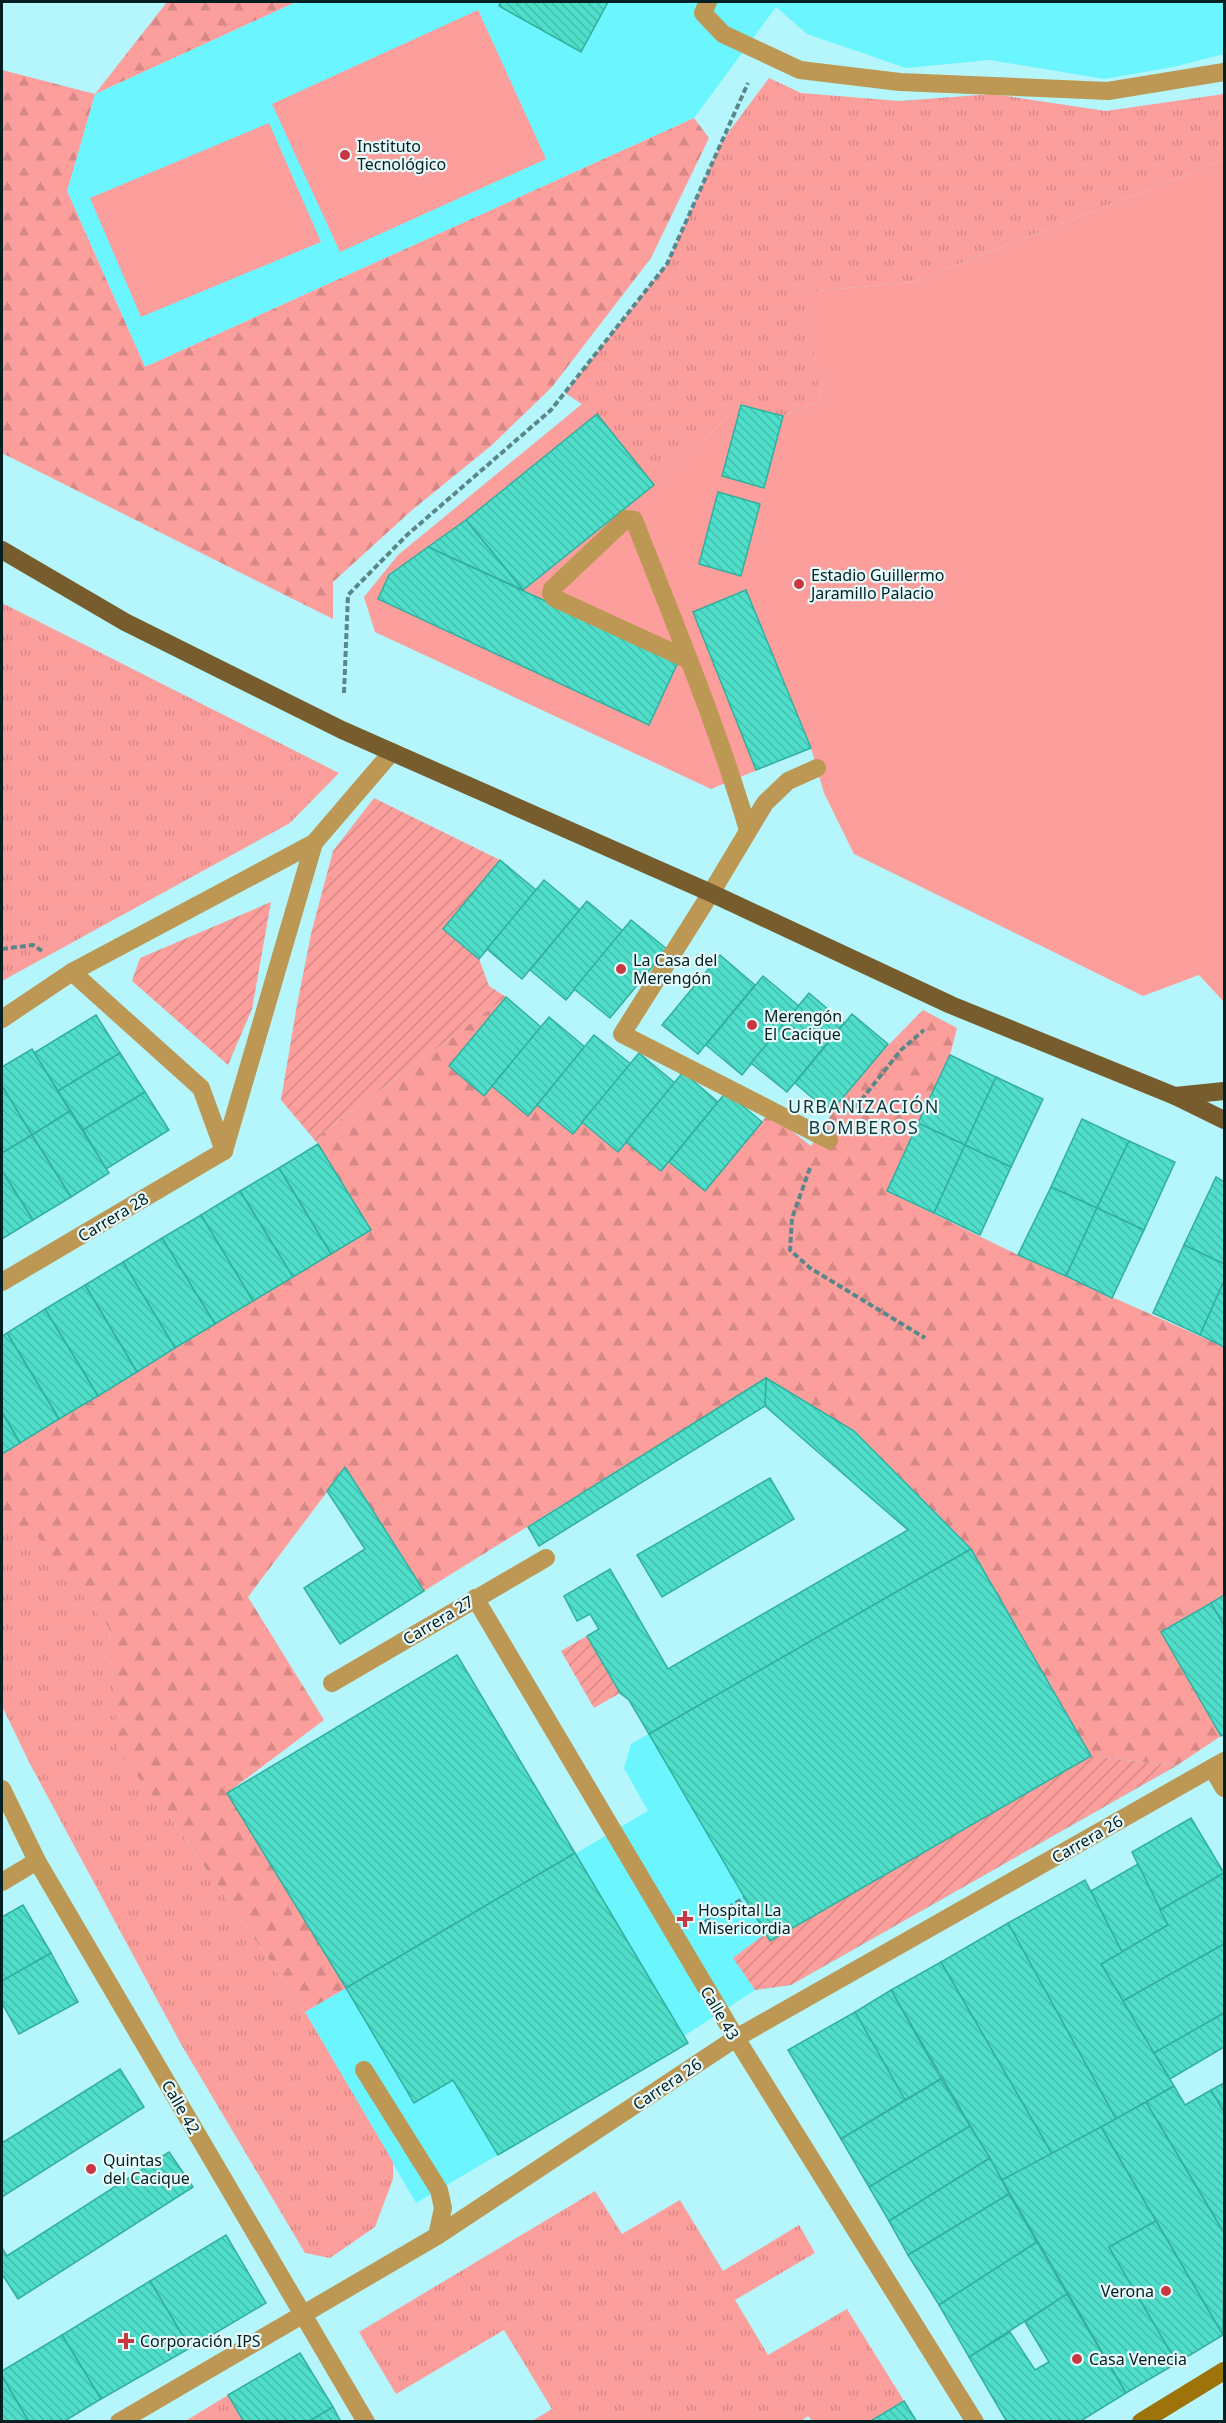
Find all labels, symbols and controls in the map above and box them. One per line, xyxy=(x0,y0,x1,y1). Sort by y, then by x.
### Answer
place label: Instituto Tecnológico xyxy=(357,135,446,175)
marker: Instituto Tecnológico xyxy=(338,148,352,162)
place label: Estadio Guillermo Jaramillo Palacio xyxy=(809,564,944,604)
marker: Estadio Guillermo Jaramillo Palacio xyxy=(792,577,806,591)
place label: La Casa del Merengón xyxy=(633,949,717,989)
marker: La Casa del Merengón xyxy=(614,962,628,976)
place label: Merengón El Cacique xyxy=(764,1005,842,1045)
marker: Merengón El Cacique xyxy=(745,1018,759,1032)
district label: URBANIZACIÓN BOMBEROS xyxy=(788,1094,940,1139)
street label: Carrera 28 xyxy=(74,1187,152,1247)
street label: Carrera 27 xyxy=(399,1590,477,1650)
street label: Carrera 26 xyxy=(1047,1810,1127,1868)
place label: Hospital La Misericordia xyxy=(698,1899,791,1939)
marker: Hospital La Misericordia xyxy=(676,1910,694,1928)
street label: Calle 43 xyxy=(695,1982,745,2044)
street label: Carrera 26 xyxy=(628,2053,706,2115)
street label: Calle 42 xyxy=(157,2076,205,2138)
place label: Quintas del Cacique xyxy=(103,2149,190,2189)
marker: Quintas del Cacique xyxy=(84,2162,98,2176)
place label: Verona xyxy=(1101,2280,1154,2302)
marker: Verona xyxy=(1159,2284,1173,2298)
place label: Corporación IPS xyxy=(140,2330,261,2352)
marker: Corporación IPS xyxy=(117,2332,135,2350)
place label: Casa Venecia xyxy=(1089,2348,1187,2370)
marker: Casa Venecia xyxy=(1070,2352,1084,2366)

